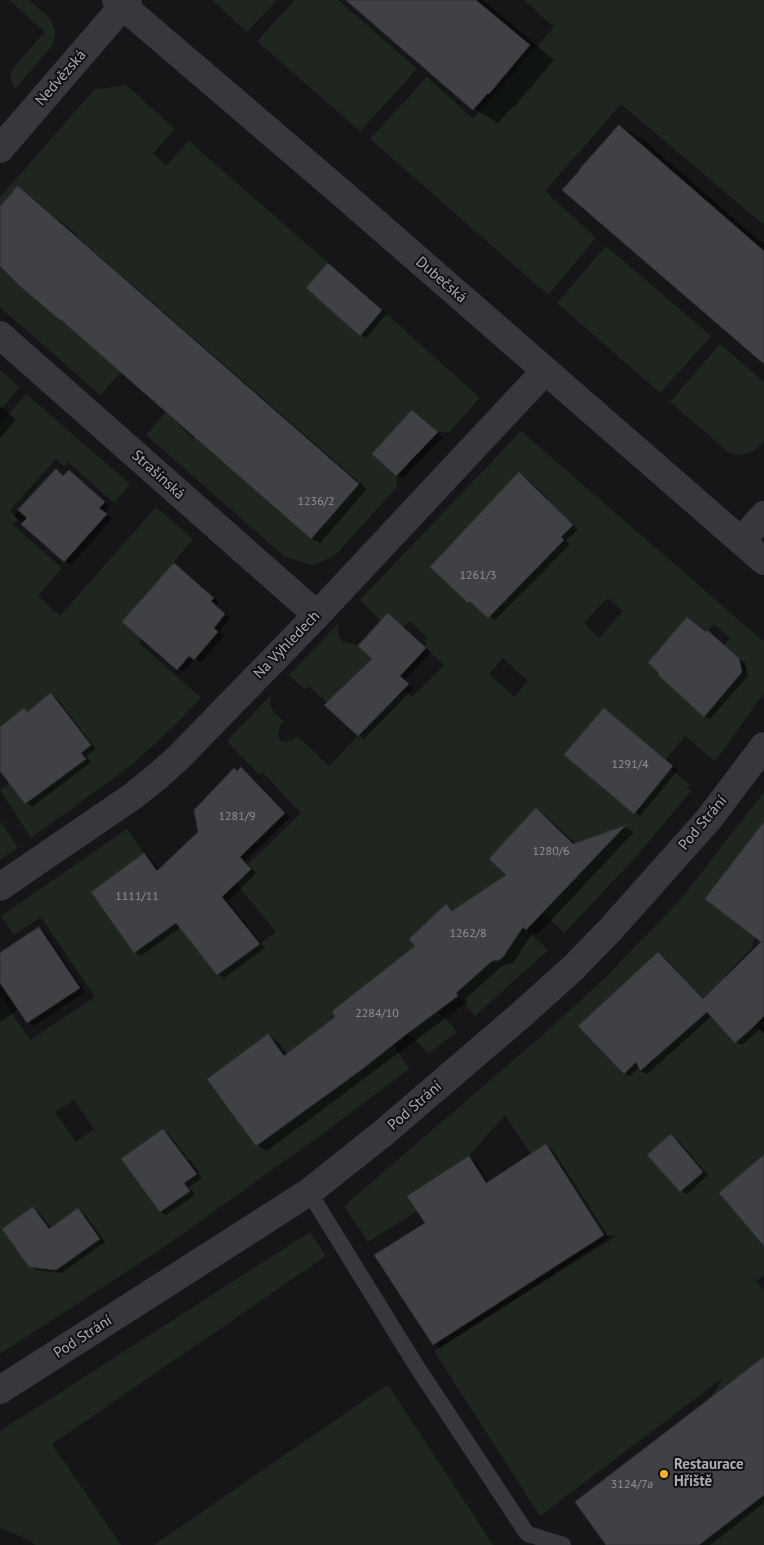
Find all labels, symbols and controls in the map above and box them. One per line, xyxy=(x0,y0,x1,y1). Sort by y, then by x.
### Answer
street label: Nedvězská xyxy=(32,46,90,110)
street label: Dubečská xyxy=(412,253,470,307)
street label: Strašínská xyxy=(128,447,188,503)
house number: 1236/2 xyxy=(298,495,334,509)
house number: 1261/3 xyxy=(460,569,496,583)
street label: Na Výhledech xyxy=(250,607,324,683)
house number: 1291/4 xyxy=(612,758,648,772)
street label: Pod Strání xyxy=(675,792,731,854)
house number: 1281/9 xyxy=(219,810,255,824)
house number: 1280/6 xyxy=(533,845,569,859)
house number: 1111/11 xyxy=(115,890,159,904)
house number: 1262/8 xyxy=(450,927,486,941)
house number: 2284/10 xyxy=(355,1007,399,1021)
street label: Pod Strání xyxy=(384,1078,446,1134)
street label: Pod Strání xyxy=(51,1312,115,1362)
place label: Restaurace Hřiště xyxy=(674,1456,744,1491)
marker: Restaurace Hřiště xyxy=(658,1468,670,1480)
house number: 3124/7a xyxy=(611,1478,653,1492)

